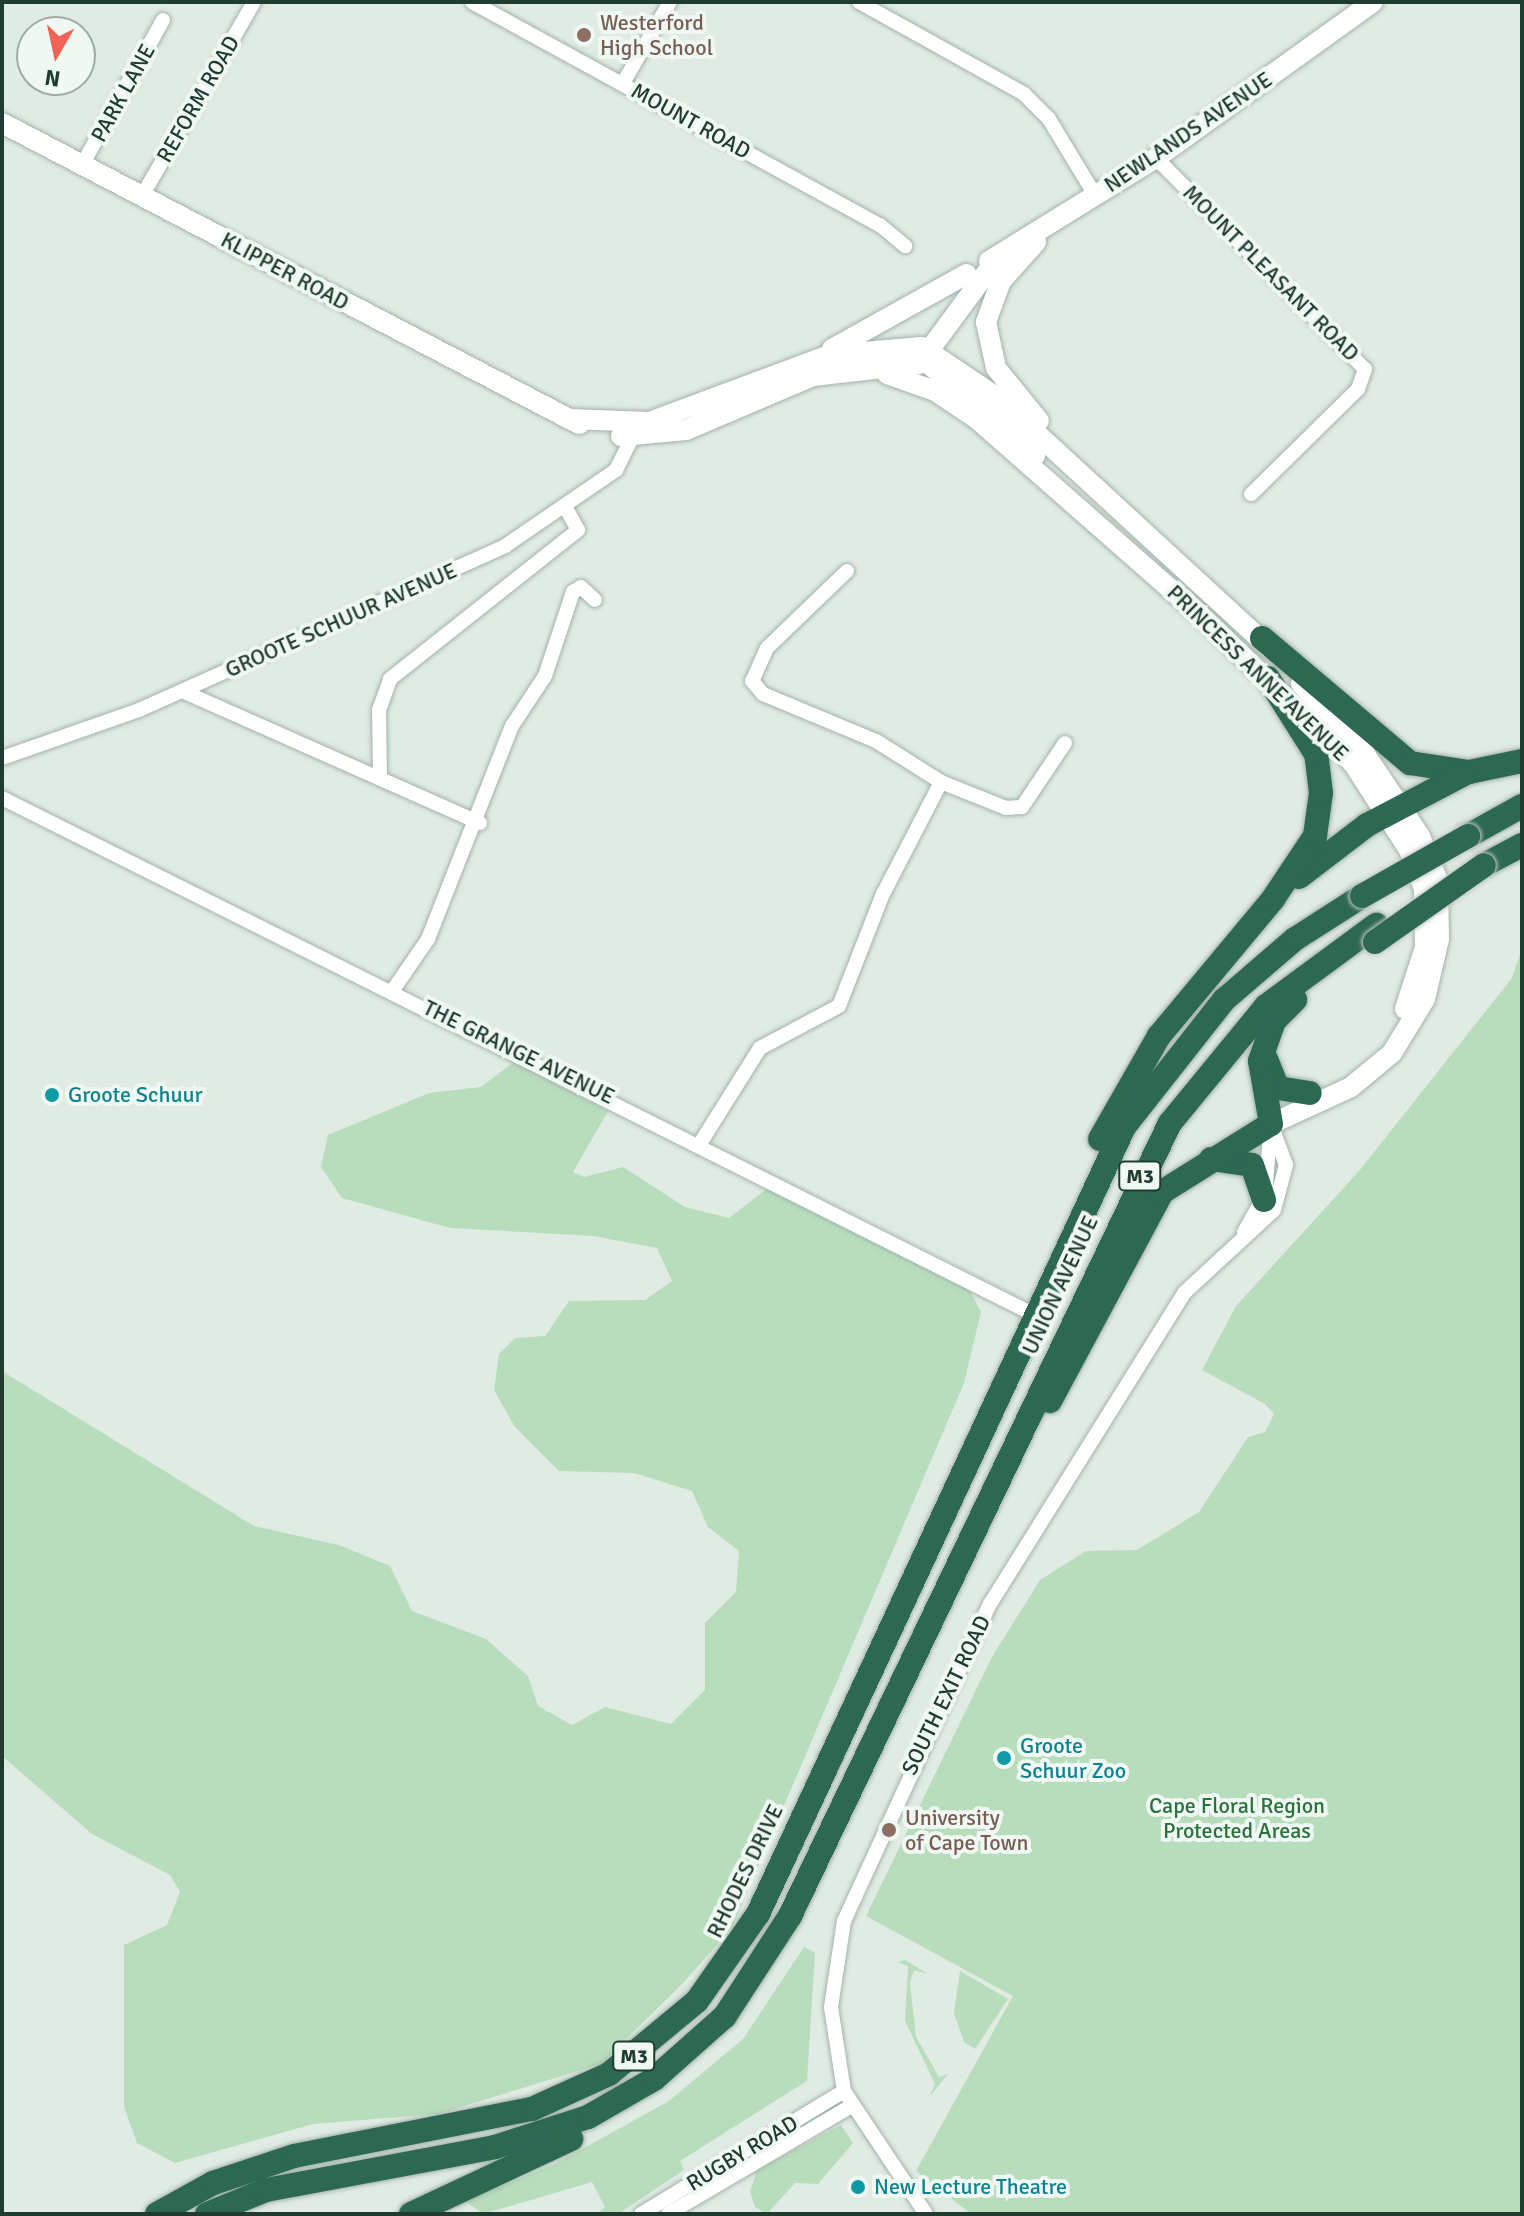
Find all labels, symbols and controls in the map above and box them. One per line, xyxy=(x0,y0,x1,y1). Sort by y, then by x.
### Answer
place label: Westerford High School xyxy=(600,9,713,60)
north arrow xyxy=(16,16,96,96)
marker: Westerford High School xyxy=(575,26,593,44)
street label: REFORM ROAD xyxy=(151,31,245,167)
street label: PARK LANE xyxy=(85,39,161,147)
text: N xyxy=(43,64,62,93)
street label: NEWLANDS AVENUE xyxy=(1099,66,1277,198)
street label: MOUNT ROAD xyxy=(627,77,755,165)
street label: MOUNT PLEASANT ROAD xyxy=(1177,179,1365,367)
street label: KLIPPER ROAD xyxy=(217,226,353,316)
street label: GROOTE SCHUUR AVENUE xyxy=(221,557,461,683)
street label: PRINCESS ANNE AVENUE xyxy=(1162,579,1354,767)
street label: THE GRANGE AVENUE xyxy=(419,994,619,1110)
place label: Groote Schuur xyxy=(68,1082,203,1108)
marker: Groote Schuur xyxy=(43,1086,61,1104)
road number: M3 xyxy=(1118,1160,1162,1192)
street label: UNION AVENUE xyxy=(1016,1211,1104,1359)
street label: SOUTH EXIT ROAD xyxy=(896,1611,996,1779)
place label: Groote Schuur Zoo xyxy=(1020,1732,1126,1784)
marker: Groote Schuur Zoo xyxy=(995,1749,1013,1767)
park label: Cape Floral Region Protected Areas xyxy=(1149,1792,1325,1844)
street label: RHODES DRIVE xyxy=(701,1800,789,1942)
place label: University of Cape Town xyxy=(905,1804,1028,1856)
marker: University of Cape Town xyxy=(880,1821,898,1839)
road number: M3 xyxy=(612,2040,656,2072)
street label: RUGBY ROAD xyxy=(682,2109,802,2197)
place label: New Lecture Theatre xyxy=(874,2174,1067,2200)
marker: New Lecture Theatre xyxy=(849,2178,867,2196)

